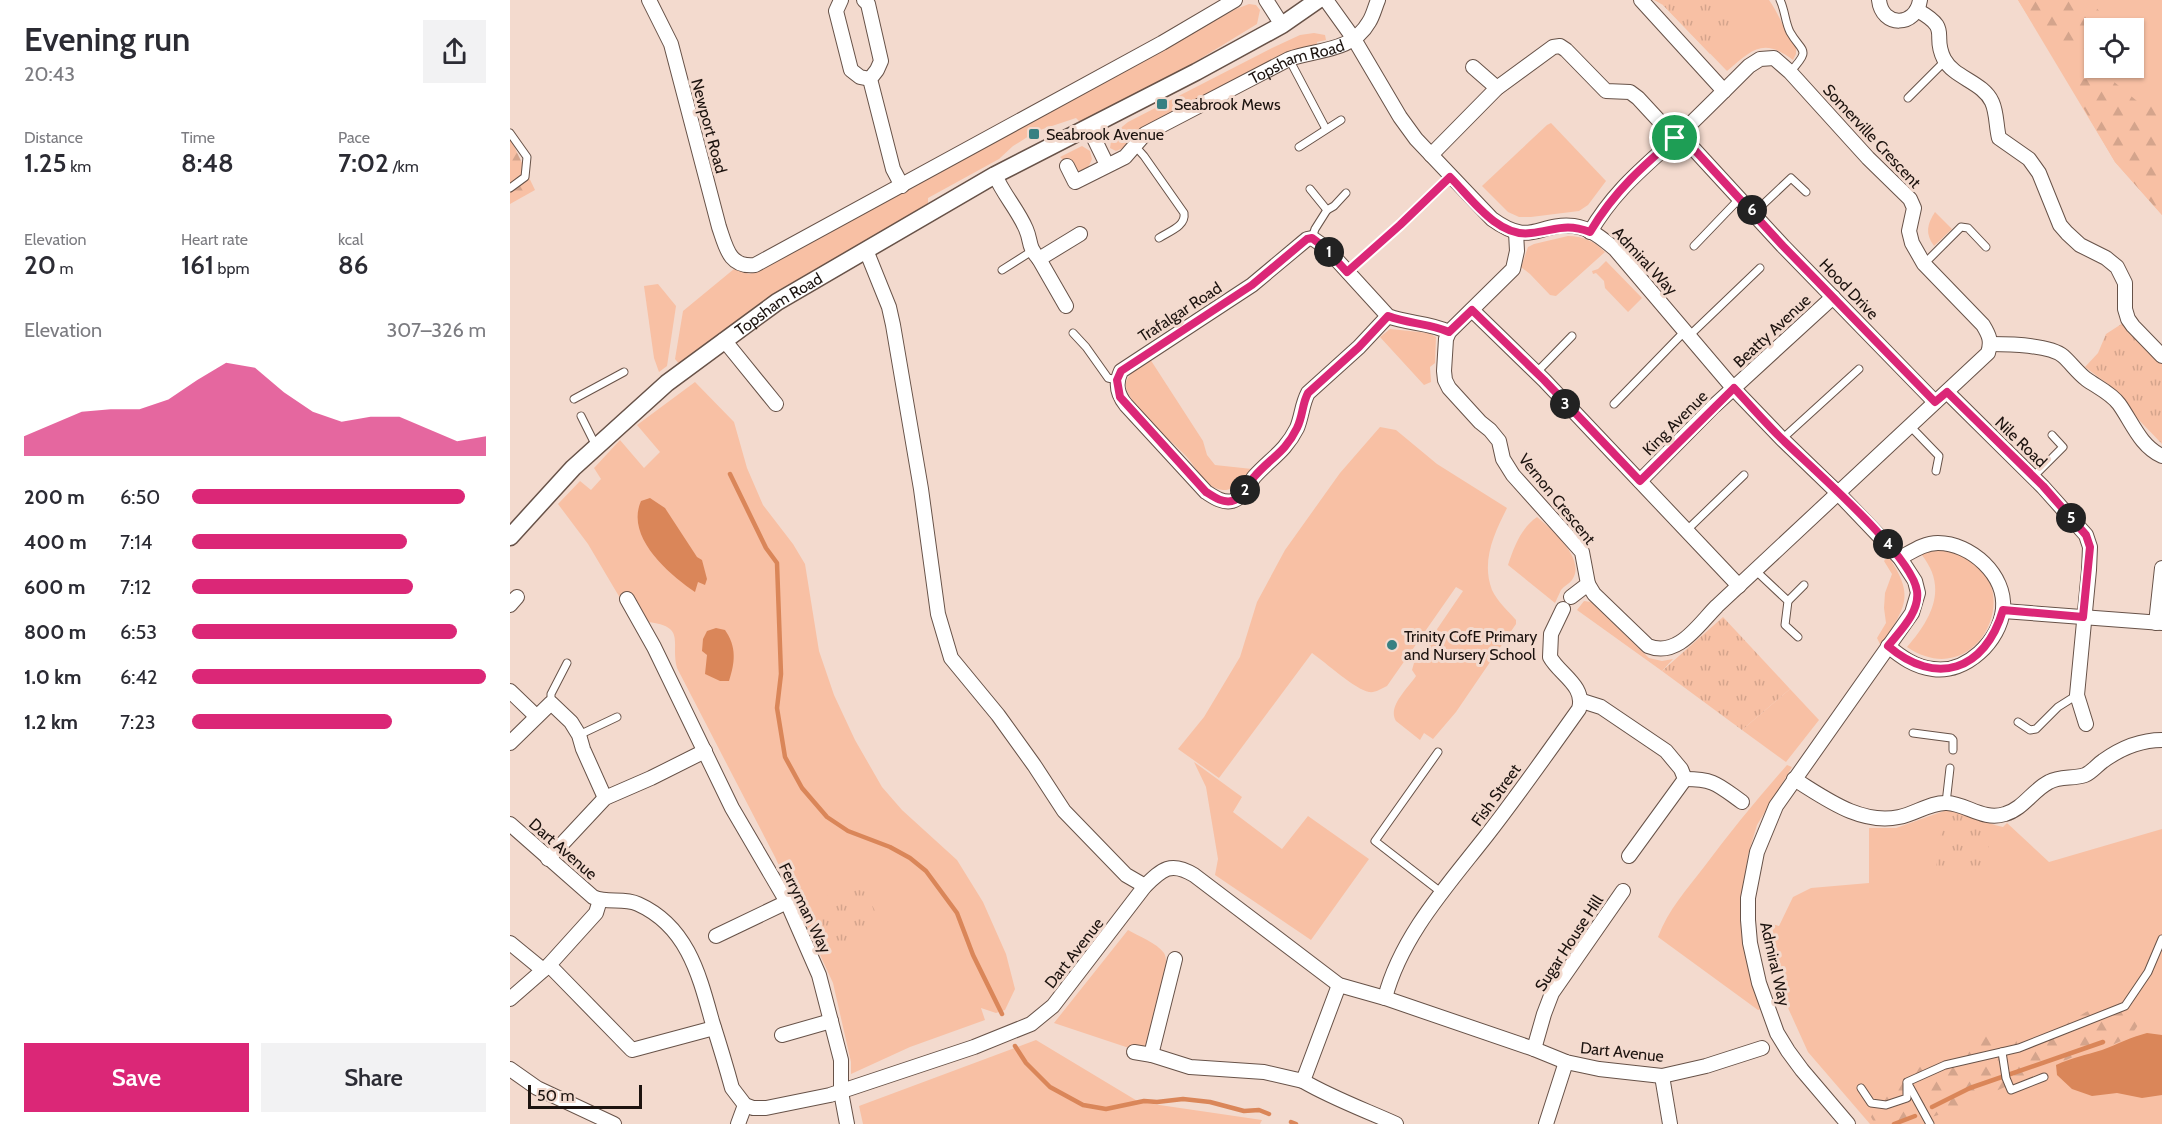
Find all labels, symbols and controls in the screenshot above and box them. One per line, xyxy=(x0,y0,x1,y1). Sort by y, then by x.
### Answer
map controls xyxy=(2084,18,2144,78)
button: locate xyxy=(2084,18,2144,78)
text: Evening run xyxy=(24,19,190,59)
button: share xyxy=(423,20,486,83)
street label: Topsham Road xyxy=(1246,35,1347,88)
text: 20:43 xyxy=(24,62,75,86)
street label: Newport Road xyxy=(687,77,731,175)
street label: Somerville Crescent xyxy=(1819,80,1925,192)
place label: Seabrook Mews xyxy=(1174,95,1281,114)
marker: Seabrook Mews xyxy=(1155,97,1169,111)
pin xyxy=(1649,112,1700,163)
icon: arrive xyxy=(1658,121,1691,154)
place label: Seabrook Avenue xyxy=(1046,125,1164,144)
marker: Seabrook Avenue xyxy=(1027,127,1041,141)
text: Distance xyxy=(24,128,83,147)
text: Time xyxy=(181,128,215,147)
text: Pace xyxy=(338,128,370,147)
text: 1.25 xyxy=(24,147,67,179)
text: 8:48 xyxy=(181,147,234,179)
text: 7:02 xyxy=(338,147,389,179)
text: km xyxy=(67,157,91,176)
text: /km xyxy=(389,157,419,176)
pin: 6 xyxy=(1737,195,1767,225)
text: 6 xyxy=(1748,200,1757,219)
street label: Admiral Way xyxy=(1609,223,1681,299)
text: Elevation xyxy=(24,230,87,249)
text: Heart rate xyxy=(181,230,248,249)
text: kcal xyxy=(338,230,364,249)
pin: 1 xyxy=(1314,237,1344,267)
text: 1 xyxy=(1326,242,1332,261)
text: 20 xyxy=(24,249,56,281)
text: 161 xyxy=(181,249,214,281)
text: 86 xyxy=(338,249,368,281)
street label: Hood Drive xyxy=(1815,255,1883,323)
text: m xyxy=(56,259,74,278)
text: bpm xyxy=(214,259,249,278)
street label: Topsham Road xyxy=(731,268,825,339)
street label: Trafalgar Road xyxy=(1135,278,1225,346)
street label: Beatty Avenue xyxy=(1730,290,1814,372)
text: Elevation xyxy=(24,318,102,342)
text: 307–326 m xyxy=(386,318,486,342)
street label: King Avenue xyxy=(1639,387,1711,459)
pin: 3 xyxy=(1550,389,1580,419)
text: 3 xyxy=(1561,394,1569,413)
street label: Nile Road xyxy=(1991,413,2051,471)
street label: Vernon Crescent xyxy=(1515,450,1600,549)
pin: 2 xyxy=(1230,475,1260,505)
text: 2 xyxy=(1241,480,1249,499)
text: 200 m xyxy=(24,485,85,509)
text: 6:50 xyxy=(120,485,160,509)
pin: 5 xyxy=(2056,503,2086,533)
text: 5 xyxy=(2067,508,2075,527)
pin: 4 xyxy=(1873,529,1903,559)
text: 400 m xyxy=(24,530,87,554)
text: 7:14 xyxy=(120,530,152,554)
text: 4 xyxy=(1883,534,1893,553)
text: 600 m xyxy=(24,575,85,599)
text: 7:12 xyxy=(120,575,151,599)
text: 800 m xyxy=(24,620,86,644)
text: 6:53 xyxy=(120,620,157,644)
place label: Trinity CofE Primary and Nursery School xyxy=(1404,627,1537,664)
marker: Trinity CofE Primary and Nursery School xyxy=(1385,638,1399,652)
text: 1.0 km xyxy=(24,665,81,689)
text: 6:42 xyxy=(120,665,158,689)
text: 1.2 km xyxy=(24,710,78,734)
text: 7:23 xyxy=(120,710,156,734)
street label: Fish Street xyxy=(1467,760,1525,830)
street label: Dart Avenue xyxy=(525,814,601,884)
street label: Ferryman Way xyxy=(775,860,835,956)
street label: Sugar House Hill xyxy=(1531,891,1607,995)
street label: Dart Avenue xyxy=(1041,914,1107,992)
street label: Admiral Way xyxy=(1756,920,1794,1008)
street label: Dart Avenue xyxy=(1579,1038,1665,1066)
button: Save xyxy=(24,1043,249,1112)
button: Share xyxy=(261,1043,486,1112)
scale bar xyxy=(528,1082,642,1110)
text: 50 m xyxy=(537,1086,574,1105)

